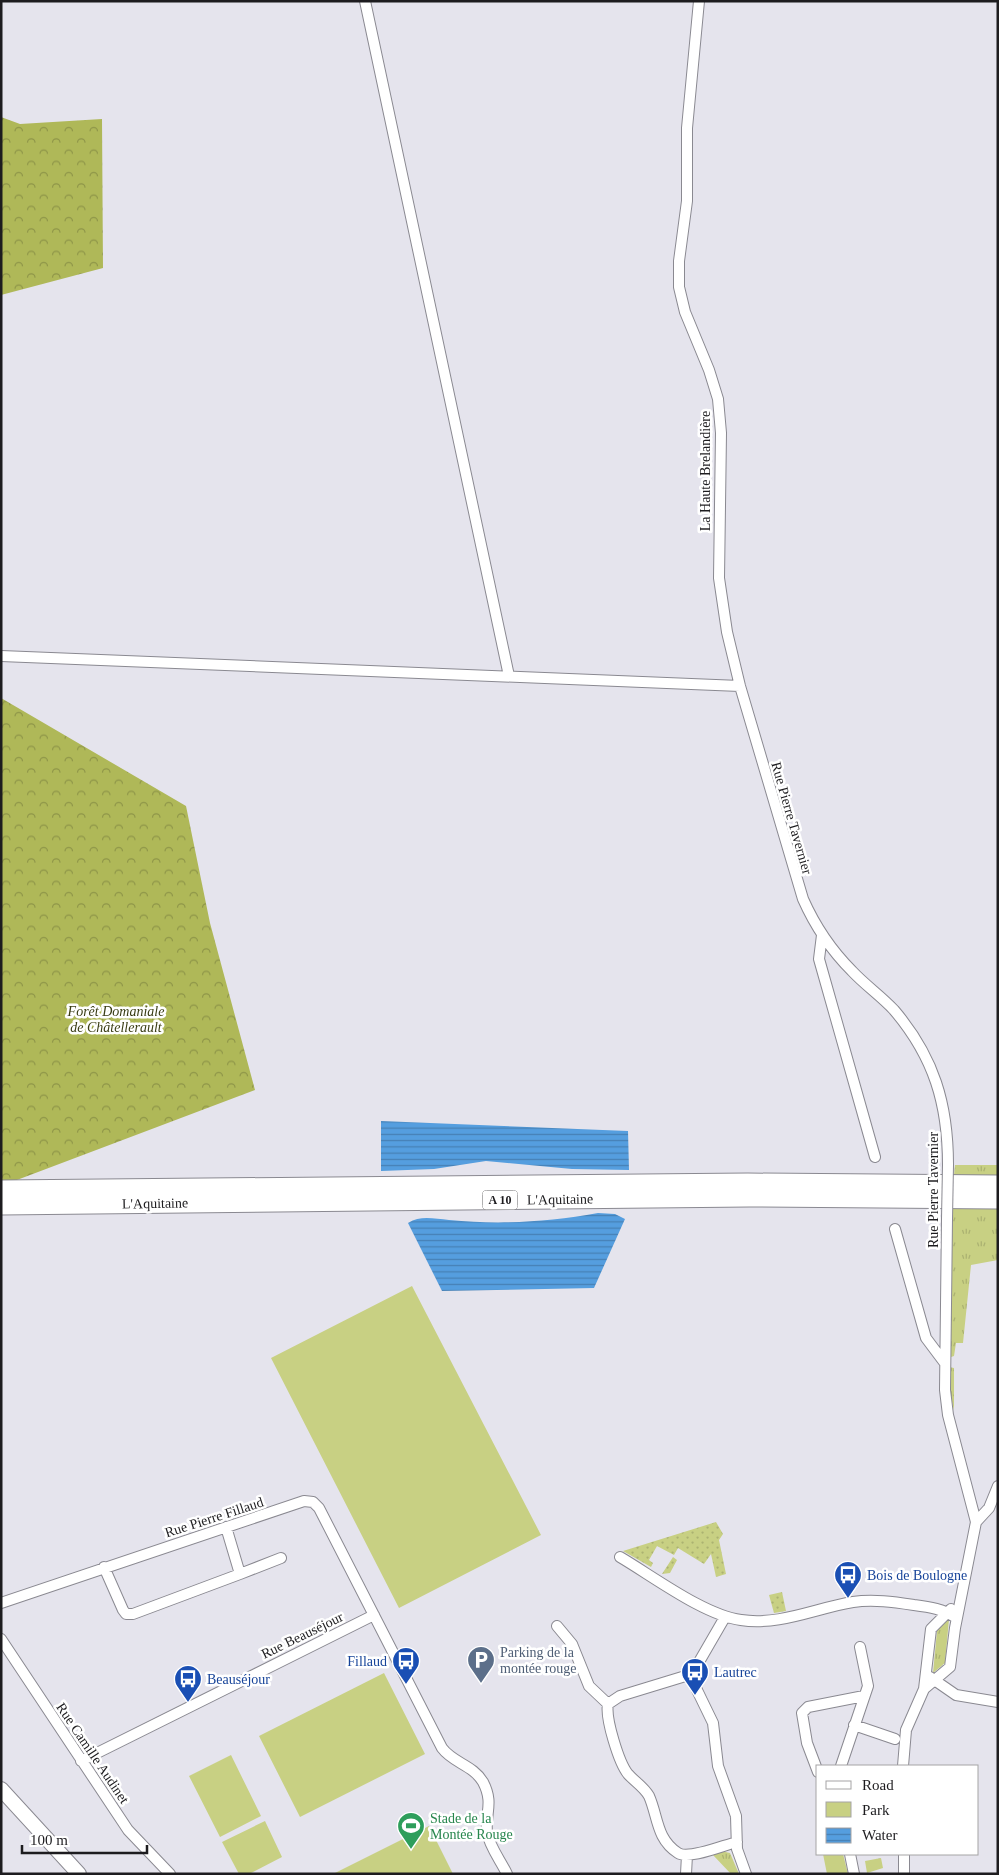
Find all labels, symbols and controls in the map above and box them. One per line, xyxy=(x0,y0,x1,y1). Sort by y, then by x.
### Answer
street label: La Haute Brelandière xyxy=(698,411,713,531)
street label: Rue Pierre Tavernier xyxy=(768,760,815,876)
park label: Forêt Domaniale de Châtellerault xyxy=(67,1004,164,1035)
street label: Rue Pierre Tavernier xyxy=(926,1132,941,1248)
road number: A 10 xyxy=(482,1190,518,1210)
street label: L'Aquitaine xyxy=(527,1191,593,1208)
street label: L'Aquitaine xyxy=(122,1195,188,1212)
street label: Rue Pierre Fillaud xyxy=(163,1494,265,1540)
bus stop icon: Bois de Boulogne xyxy=(833,1560,863,1599)
place label: Bois de Boulogne xyxy=(867,1568,967,1583)
street label: Rue Beauséjour xyxy=(259,1609,346,1662)
parking icon: Parking de la montée rouge xyxy=(466,1645,496,1684)
place label: Parking de la montée rouge xyxy=(500,1645,577,1676)
bus stop icon: Fillaud xyxy=(391,1646,421,1685)
place label: Fillaud xyxy=(347,1654,387,1669)
bus stop icon: Lautrec xyxy=(680,1657,710,1696)
bus stop icon: Beauséjour xyxy=(173,1664,203,1703)
place label: Lautrec xyxy=(714,1665,757,1680)
place label: Beauséjour xyxy=(207,1672,270,1687)
street label: Rue Camille Audinet xyxy=(53,1700,132,1807)
legend xyxy=(816,1765,979,1855)
text: Road xyxy=(862,1777,894,1793)
text: Park xyxy=(862,1802,890,1818)
sports icon: Stade de la Montée Rouge xyxy=(396,1811,426,1850)
place label: Stade de la Montée Rouge xyxy=(430,1811,513,1842)
scale bar xyxy=(22,1822,148,1854)
text: Water xyxy=(862,1827,897,1843)
text: 100 m xyxy=(30,1832,68,1848)

